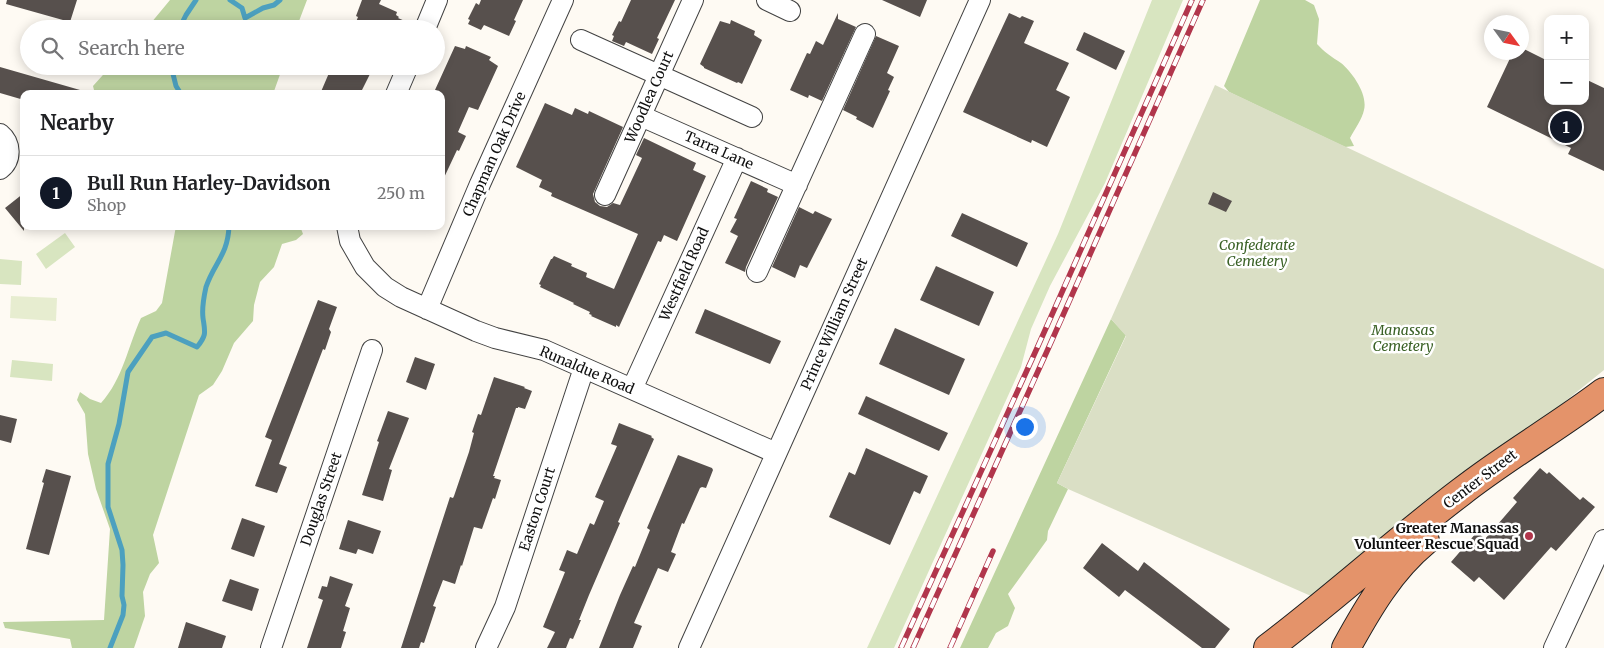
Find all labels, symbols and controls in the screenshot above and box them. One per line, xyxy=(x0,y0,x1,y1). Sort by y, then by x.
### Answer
north arrow xyxy=(1484,15,1529,60)
map controls xyxy=(1544,15,1589,105)
button: + xyxy=(1544,15,1589,60)
search box xyxy=(20,20,445,75)
icon: search xyxy=(38,34,66,62)
text: Search here xyxy=(78,36,185,60)
street label: Woodlea Court xyxy=(620,48,678,147)
button: − xyxy=(1544,60,1589,105)
street label: Chapman Oak Drive xyxy=(458,89,530,219)
pin: 1 xyxy=(1550,108,1582,146)
text: Nearby xyxy=(40,109,114,136)
street label: Tarra Lane xyxy=(682,127,756,173)
text: Bull Run Harley-Davidson xyxy=(87,171,330,195)
text: 1 xyxy=(52,183,60,203)
text: 250 m xyxy=(377,183,425,203)
text: Shop xyxy=(87,195,126,215)
street label: Westfield Road xyxy=(655,224,713,325)
park label: Confederate Cemetery xyxy=(1219,236,1295,270)
street label: Prince William Street xyxy=(797,255,872,393)
park label: Manassas Cemetery xyxy=(1370,321,1435,355)
street label: Runaldue Road xyxy=(537,342,638,398)
your location xyxy=(1012,414,1038,440)
street label: Center Street xyxy=(1440,445,1521,513)
street label: Douglas Street xyxy=(297,449,346,548)
street label: Easton Court xyxy=(515,464,559,553)
place label: Greater Manassas Volunteer Rescue Squad xyxy=(1353,519,1519,553)
marker: Greater Manassas Volunteer Rescue Squad xyxy=(1523,530,1535,542)

